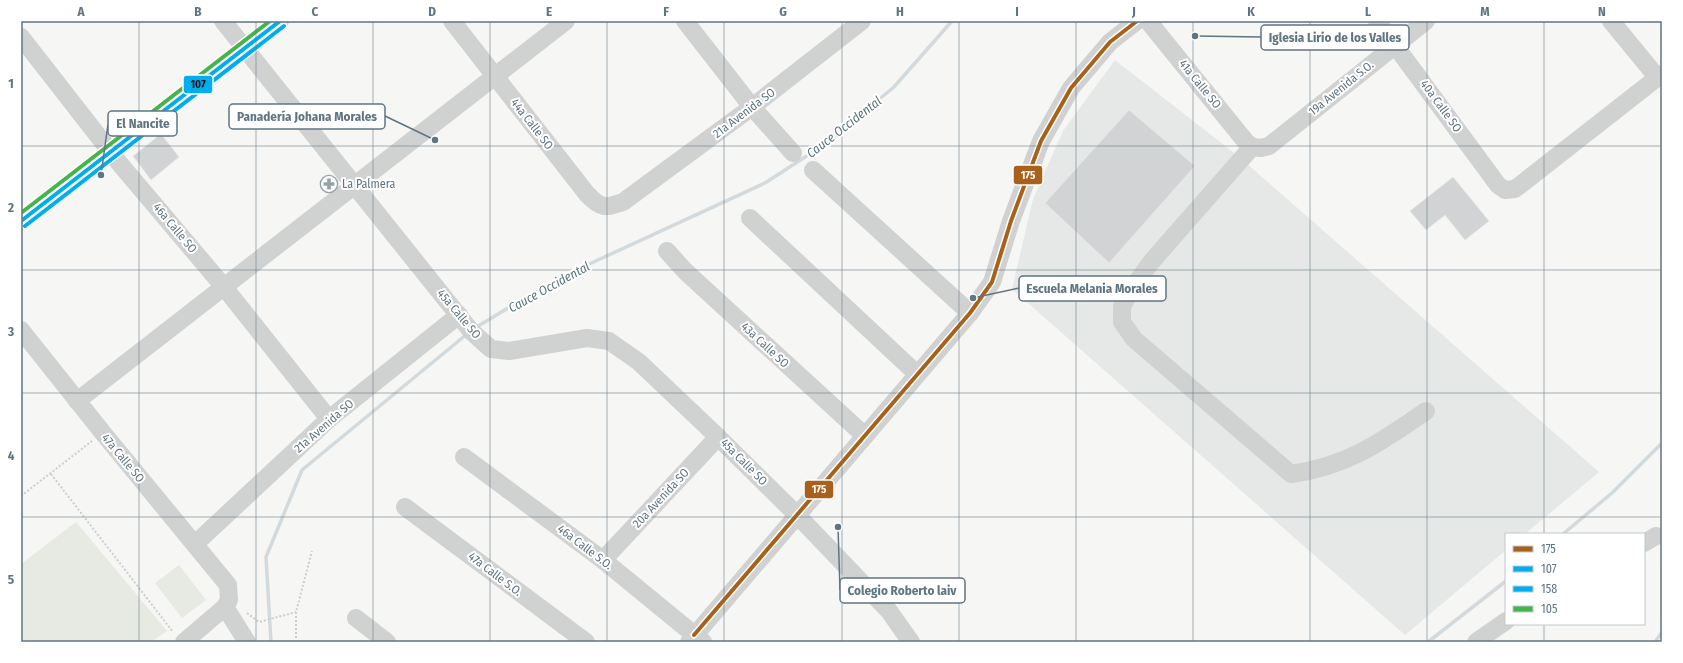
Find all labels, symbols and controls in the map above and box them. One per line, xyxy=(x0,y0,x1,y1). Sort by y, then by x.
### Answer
text: A xyxy=(76,4,85,19)
text: B xyxy=(194,4,202,19)
text: C xyxy=(312,4,319,19)
text: D xyxy=(428,4,436,19)
text: E xyxy=(546,4,552,19)
text: F xyxy=(663,4,669,19)
text: G xyxy=(779,4,787,19)
text: H xyxy=(896,4,904,19)
text: I xyxy=(1015,4,1019,19)
text: J xyxy=(1131,4,1136,19)
text: K xyxy=(1247,4,1255,19)
text: L xyxy=(1365,4,1371,19)
text: M xyxy=(1480,4,1490,19)
text: N xyxy=(1598,4,1606,19)
callout: Iglesia Lirio de los Valles xyxy=(1261,25,1409,50)
text: Iglesia Lirio de los Valles xyxy=(1269,30,1402,45)
street label: 41a Calle SO xyxy=(1176,57,1224,111)
street label: 19a Avenida S.O. xyxy=(1306,57,1377,118)
line badge: 107 xyxy=(183,75,213,94)
text: 1 xyxy=(8,76,14,91)
street label: 40a Calle SO xyxy=(1417,77,1465,135)
text: 107 xyxy=(190,78,206,91)
street label: 21a Avenida SO xyxy=(710,85,778,141)
water label: Cauce Occidental xyxy=(804,93,885,161)
street label: 44a Calle SO xyxy=(508,96,556,152)
callout: Panadería Johana Morales xyxy=(229,104,385,129)
text: Panadería Johana Morales xyxy=(237,109,377,124)
callout: El Nancite xyxy=(108,111,177,136)
text: El Nancite xyxy=(116,116,170,131)
line badge: 175 xyxy=(1013,165,1043,185)
text: 175 xyxy=(1021,169,1036,182)
pharmacy icon: La Palmera xyxy=(319,174,339,194)
place label: La Palmera xyxy=(342,177,395,191)
text: 2 xyxy=(7,200,14,215)
street label: 46a Calle SO xyxy=(150,200,200,256)
water label: Cauce Occidental xyxy=(506,258,593,316)
callout: Escuela Melania Morales xyxy=(1019,276,1166,301)
text: Escuela Melania Morales xyxy=(1026,281,1158,296)
street label: 45a Calle SO xyxy=(434,286,484,342)
street label: 43a Calle SO xyxy=(738,319,792,371)
text: 3 xyxy=(7,324,14,339)
street label: 21a Avenida SO xyxy=(292,396,356,456)
street label: 47a Calle SO xyxy=(99,431,147,485)
street label: 45a Calle SO xyxy=(718,436,770,488)
text: 4 xyxy=(8,448,15,463)
street label: 20a Avenida SO xyxy=(630,466,692,530)
line badge: 175 xyxy=(804,480,834,499)
text: 175 xyxy=(812,483,827,496)
street label: 46a Calle S.O. xyxy=(555,522,616,573)
legend xyxy=(1505,533,1645,625)
text: 175 xyxy=(1541,542,1556,556)
street label: 47a Calle S.O. xyxy=(465,549,525,599)
text: 107 xyxy=(1541,562,1557,576)
text: 5 xyxy=(8,572,14,587)
callout: Colegio Roberto laiv xyxy=(840,578,965,603)
text: 158 xyxy=(1541,582,1557,596)
text: Colegio Roberto laiv xyxy=(848,583,957,598)
text: 105 xyxy=(1541,602,1558,616)

